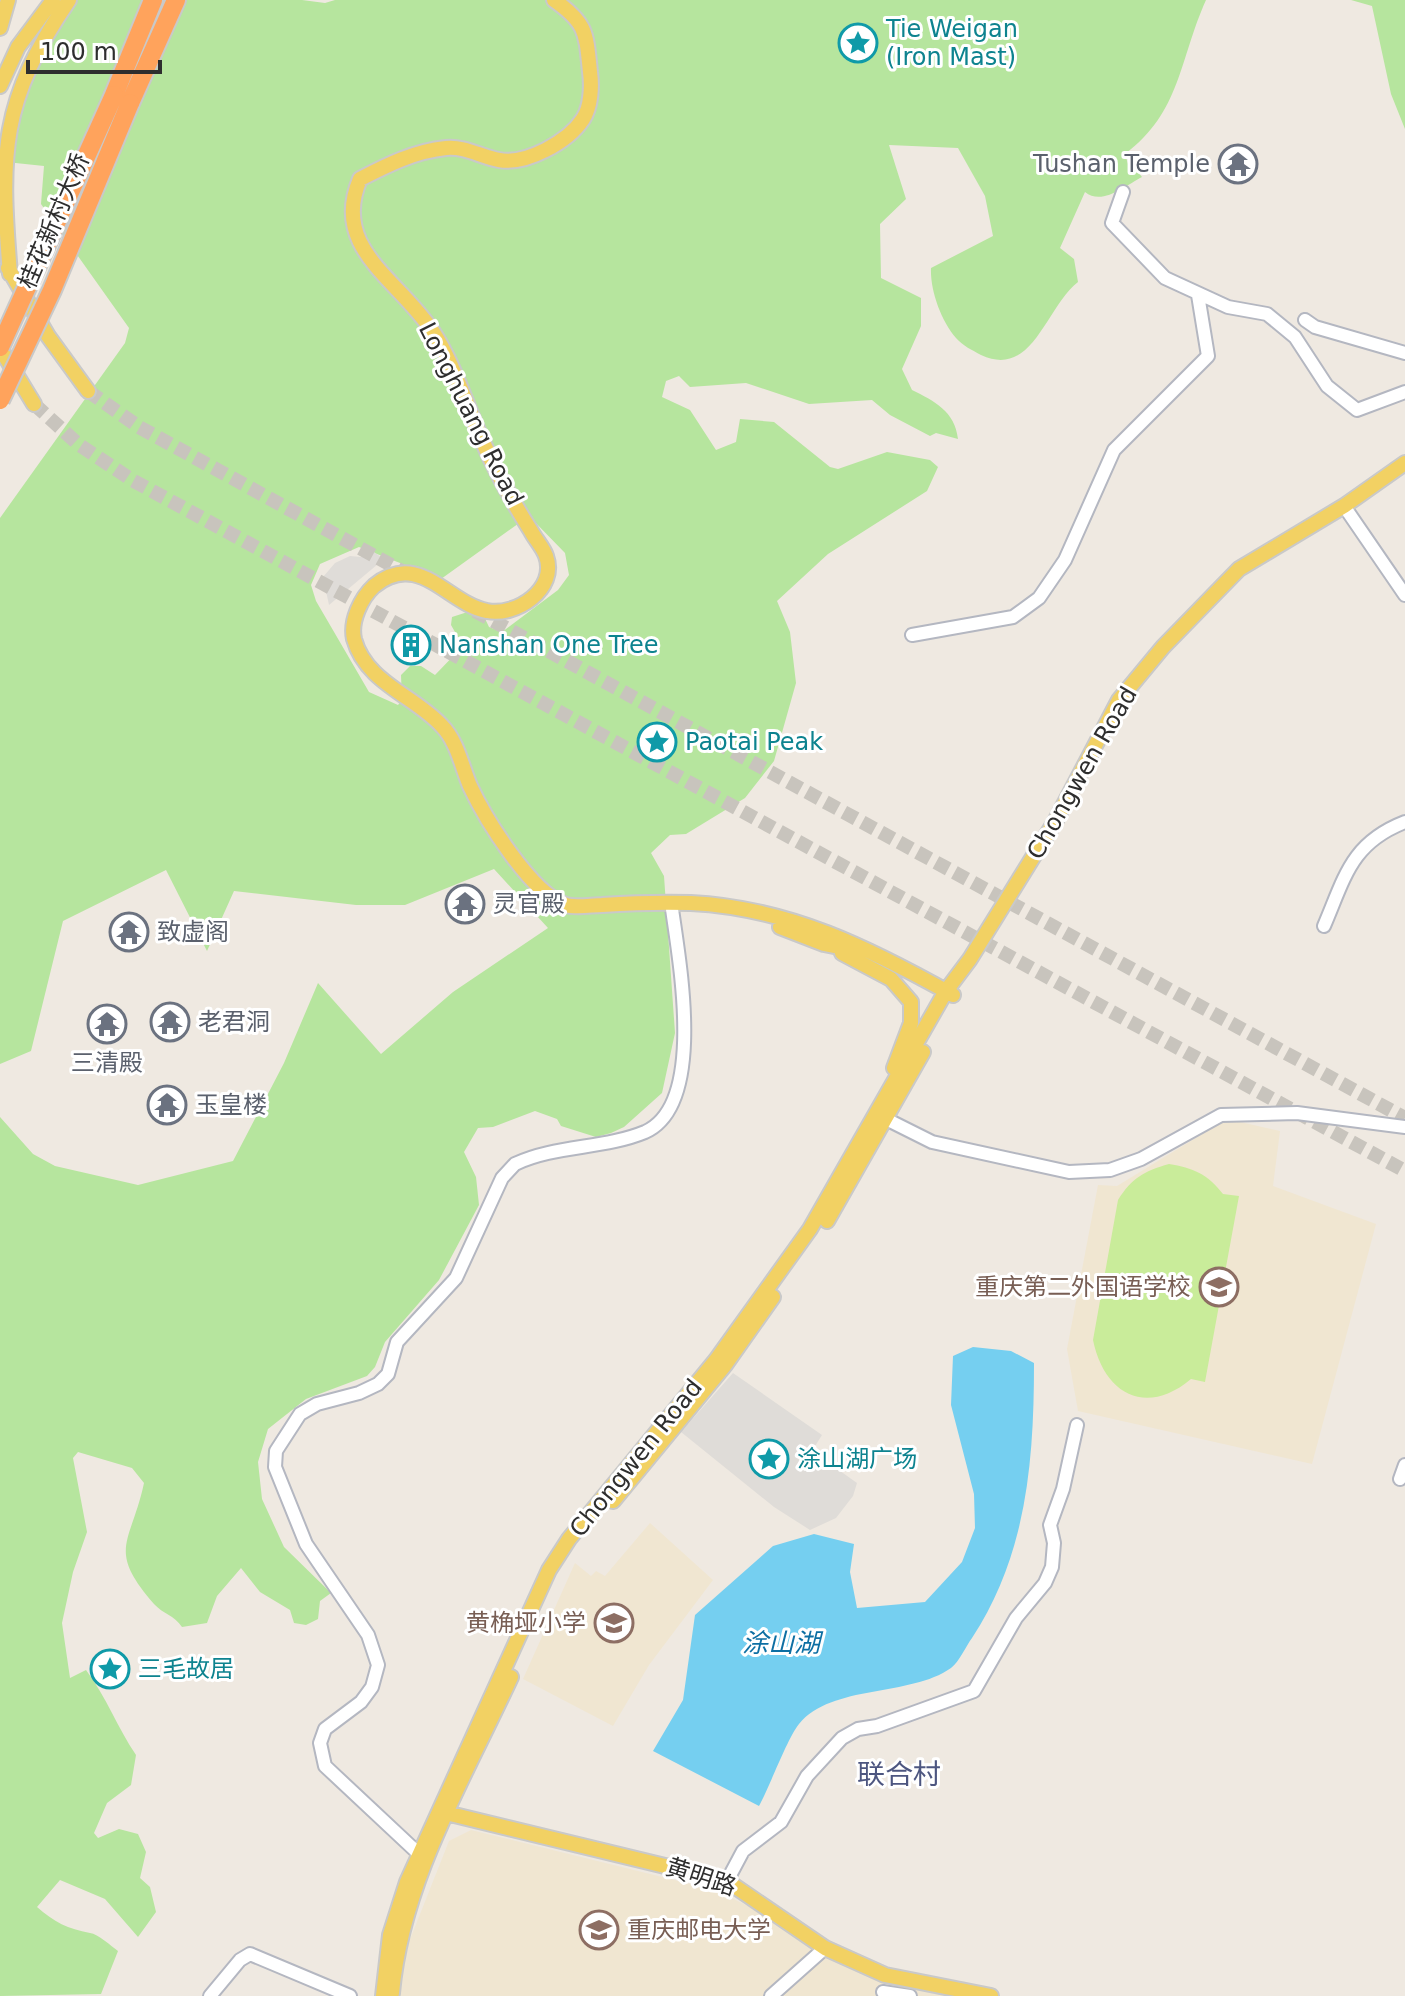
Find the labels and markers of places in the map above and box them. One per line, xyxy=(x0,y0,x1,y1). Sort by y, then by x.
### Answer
place label: Tie Weigan (Iron Mast) xyxy=(885,15,1018,71)
place icon: Tie Weigan (Iron Mast) xyxy=(837,22,879,64)
temple icon: Tushan Temple xyxy=(1217,143,1259,185)
place label: Tushan Temple xyxy=(1032,150,1210,178)
building icon: Nanshan One Tree xyxy=(390,624,432,666)
place label: Nanshan One Tree xyxy=(439,631,659,659)
place icon: Paotai Peak xyxy=(636,721,678,763)
place label: Paotai Peak xyxy=(685,728,823,756)
temple icon: 灵官殿 xyxy=(444,883,486,925)
place label: 灵官殿 xyxy=(493,890,565,918)
temple icon: 致虚阁 xyxy=(108,911,150,953)
place label: 致虚阁 xyxy=(157,918,229,946)
temple icon: 老君洞 xyxy=(149,1001,191,1043)
temple icon: 三清殿 xyxy=(86,1003,128,1045)
place label: 老君洞 xyxy=(198,1008,270,1036)
place label: 三清殿 xyxy=(71,1049,143,1077)
temple icon: 玉皇楼 xyxy=(146,1084,188,1126)
place label: 玉皇楼 xyxy=(195,1091,267,1119)
school or university icon: 重庆第二外国语学校 xyxy=(1198,1266,1240,1308)
place label: 重庆第二外国语学校 xyxy=(975,1273,1191,1301)
place icon: 涂山湖广场 xyxy=(748,1438,790,1480)
place label: 涂山湖广场 xyxy=(797,1445,917,1473)
school or university icon: 黄桷垭小学 xyxy=(593,1602,635,1644)
place label: 黄桷垭小学 xyxy=(466,1609,586,1637)
place icon: 三毛故居 xyxy=(89,1648,131,1690)
place label: 三毛故居 xyxy=(138,1655,234,1683)
school or university icon: 重庆邮电大学 xyxy=(578,1909,620,1951)
place label: 重庆邮电大学 xyxy=(627,1916,771,1944)

